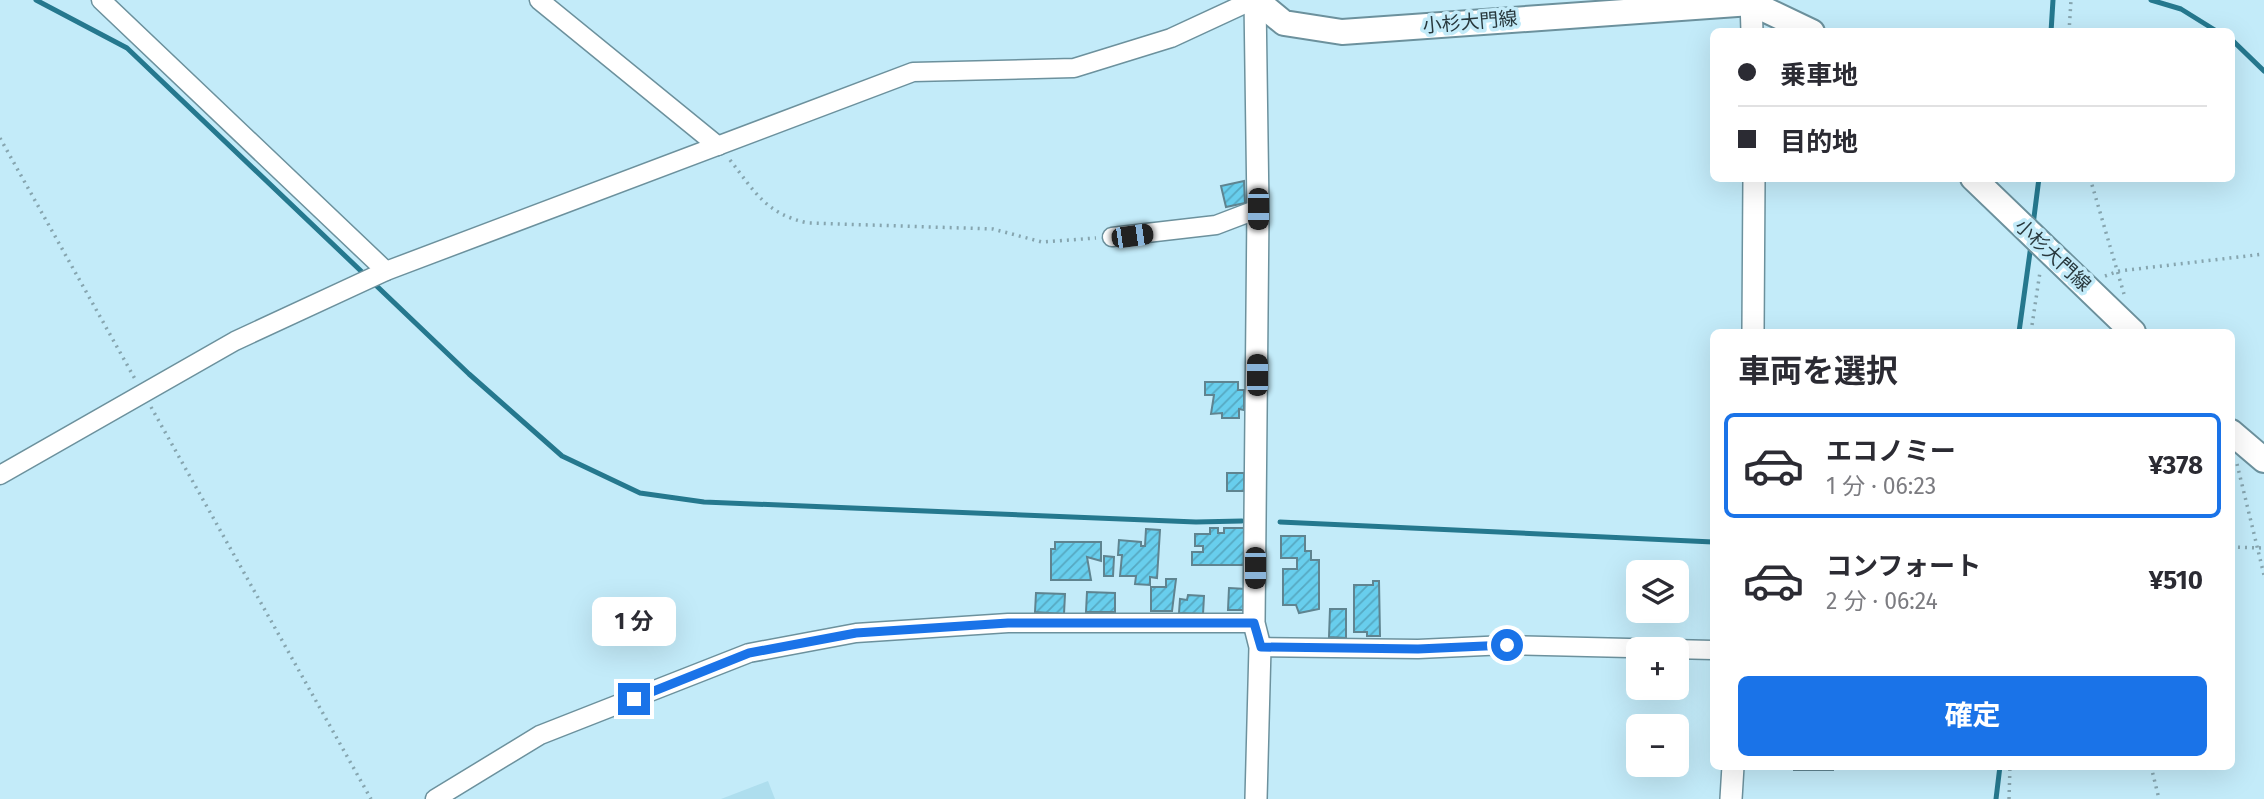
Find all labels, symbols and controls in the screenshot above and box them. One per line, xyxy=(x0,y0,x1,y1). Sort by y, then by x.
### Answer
street label: 小杉大門線 xyxy=(1422,6,1518,38)
text: 乗車地 xyxy=(1780,60,1858,91)
text: 目的地 xyxy=(1780,127,1858,158)
car xyxy=(1248,188,1269,230)
street label: 小杉大門線 xyxy=(2010,214,2096,296)
car xyxy=(1110,223,1155,249)
text: 車両を選択 xyxy=(1738,352,1898,390)
car xyxy=(1247,354,1268,396)
icon: car xyxy=(1742,434,1805,497)
text: エコノミー xyxy=(1826,436,1956,467)
text: ¥378 xyxy=(2148,450,2203,481)
text: 1 分 · 06:23 xyxy=(1826,472,1936,500)
car xyxy=(1245,547,1266,589)
icon: car xyxy=(1742,549,1805,612)
text: コンフォート xyxy=(1826,551,1981,582)
map controls xyxy=(1626,560,1689,777)
button: layers xyxy=(1626,560,1689,623)
text: ¥510 xyxy=(2149,565,2203,596)
text: 2 分 · 06:24 xyxy=(1826,587,1938,615)
callout: 1 分 xyxy=(592,598,676,646)
text: 1 分 xyxy=(614,607,654,635)
route start xyxy=(1491,629,1523,661)
button: + xyxy=(1626,637,1689,700)
button: 確定 xyxy=(1738,676,2207,756)
route end xyxy=(618,683,650,715)
button: − xyxy=(1626,714,1689,777)

